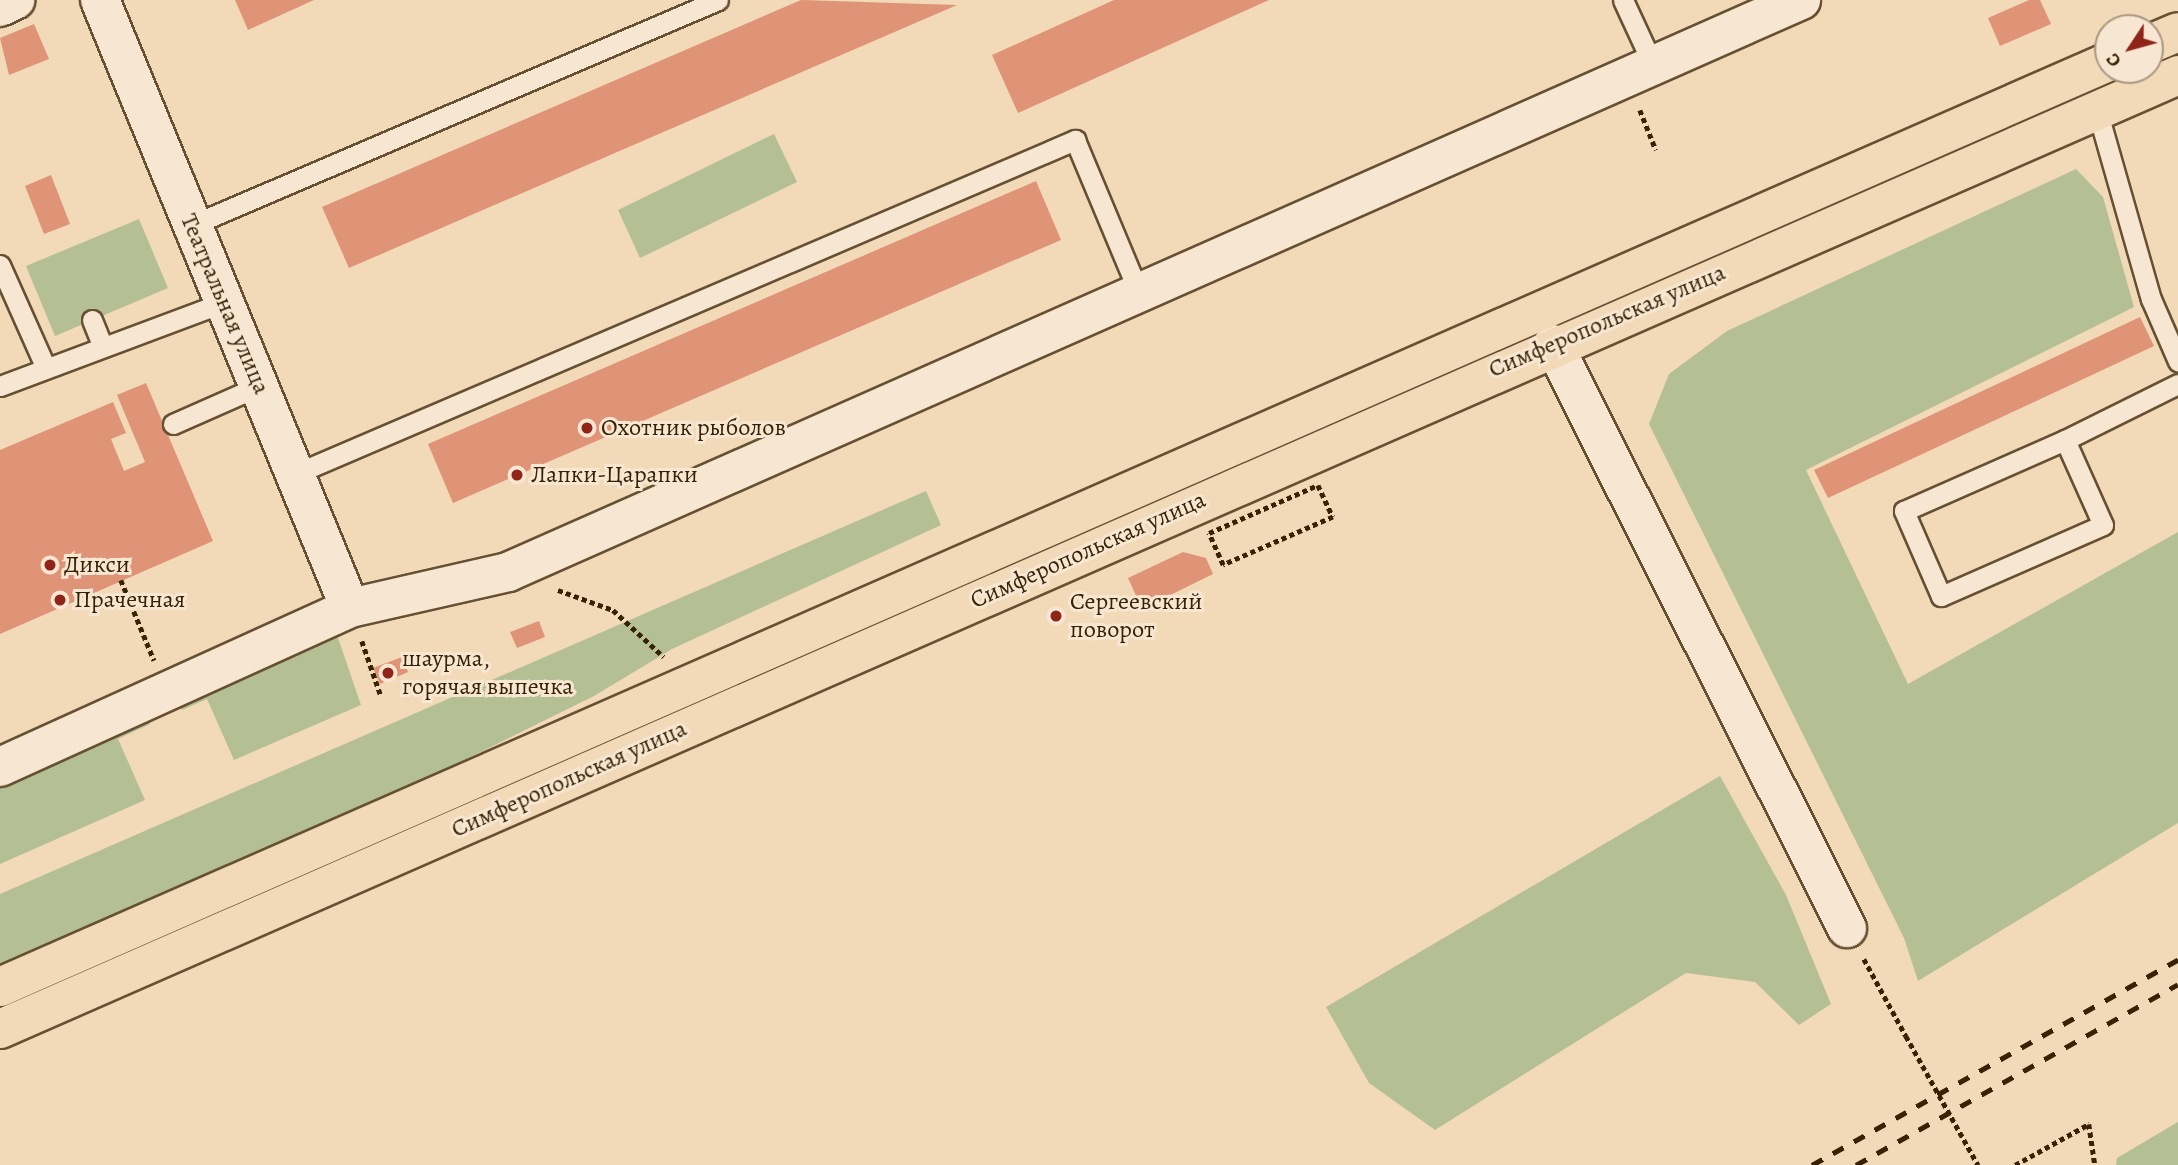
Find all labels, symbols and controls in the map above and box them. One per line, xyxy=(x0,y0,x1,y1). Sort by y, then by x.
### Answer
north arrow xyxy=(2094,14,2164,84)
text: С xyxy=(2100,48,2128,73)
street label: Театральная улица xyxy=(174,210,276,398)
street label: Симферопольская улица xyxy=(1484,258,1730,384)
place label: Охотник рыболов xyxy=(601,414,786,442)
marker: Охотник рыболов xyxy=(579,420,595,436)
place label: Лапки-Царапки xyxy=(531,461,698,489)
marker: Лапки-Царапки xyxy=(509,467,525,483)
street label: Симферопольская улица xyxy=(966,485,1210,615)
place label: Дикси xyxy=(64,551,130,579)
marker: Дикси xyxy=(42,557,58,573)
place label: Прачечная xyxy=(74,586,185,614)
place label: Сергеевский поворот xyxy=(1070,588,1202,644)
marker: Прачечная xyxy=(52,592,68,608)
marker: Сергеевский поворот xyxy=(1048,608,1064,624)
place label: шаурма, горячая выпечка xyxy=(402,645,573,701)
marker: шаурма, горячая выпечка xyxy=(380,665,396,681)
street label: Симферопольская улица xyxy=(447,714,691,844)

